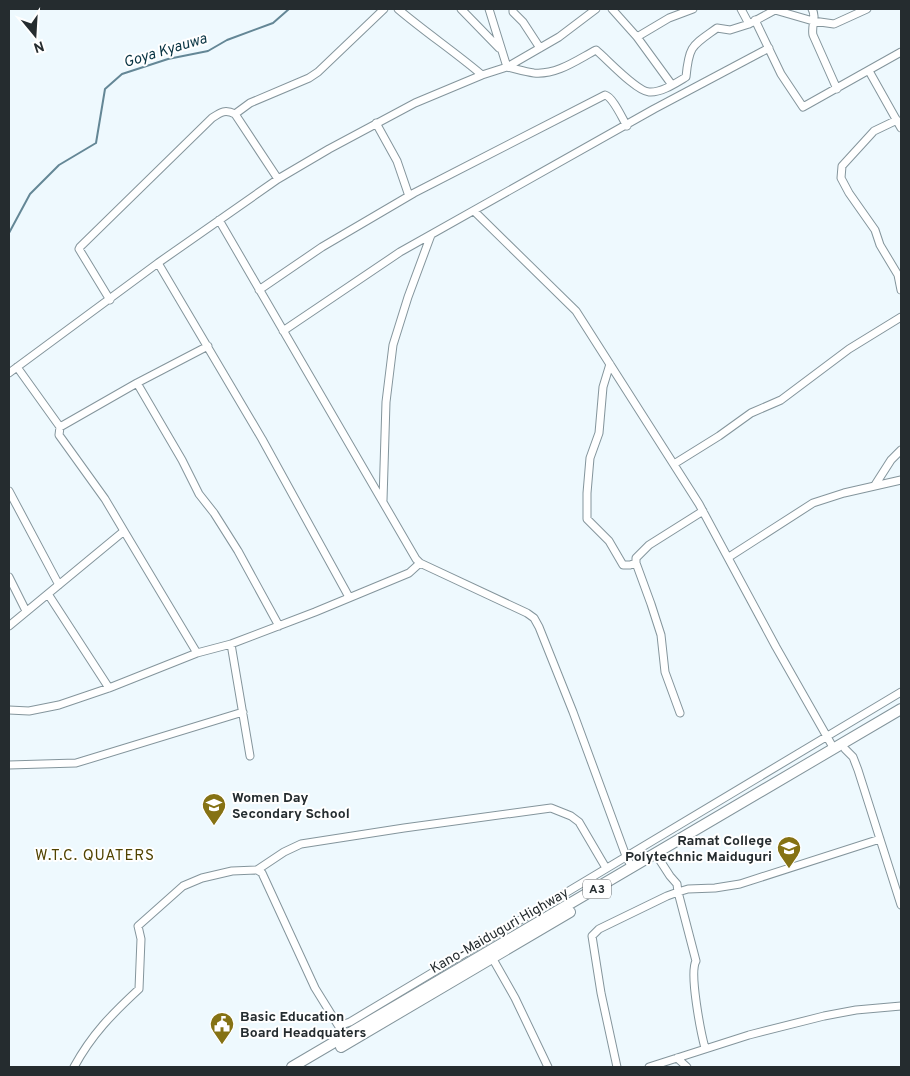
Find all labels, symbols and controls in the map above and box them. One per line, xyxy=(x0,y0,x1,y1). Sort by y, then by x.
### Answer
north arrow xyxy=(10,10,60,60)
water label: Goya Kyauwa xyxy=(122,30,210,73)
text: N xyxy=(31,36,46,56)
place label: Women Day Secondary School xyxy=(232,790,350,823)
school or university icon: Women Day Secondary School xyxy=(201,792,227,826)
place label: Ramat College Polytechnic Maiduguri xyxy=(625,833,772,866)
school or university icon: Ramat College Polytechnic Maiduguri xyxy=(776,835,802,869)
district label: W.T.C. QUATERS xyxy=(35,847,155,866)
road number: A3 xyxy=(583,880,611,899)
street label: Kano-Maiduguri Highway xyxy=(427,885,572,978)
place label: Basic Education Board Headquaters xyxy=(240,1009,366,1042)
public building icon: Basic Education Board Headquaters xyxy=(209,1011,235,1045)

